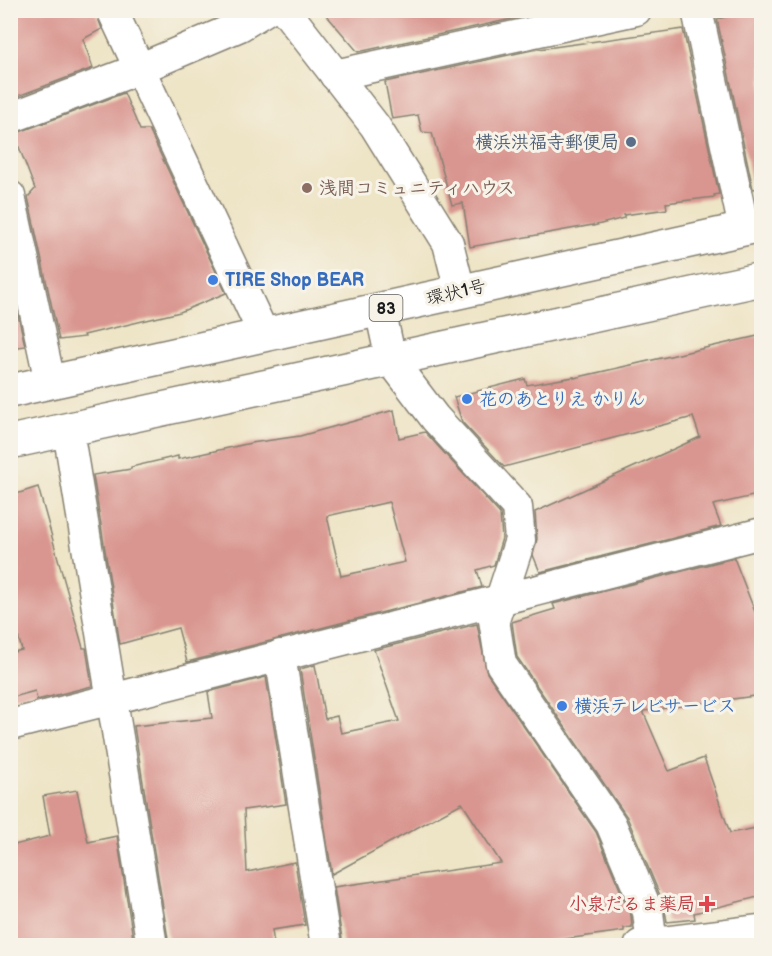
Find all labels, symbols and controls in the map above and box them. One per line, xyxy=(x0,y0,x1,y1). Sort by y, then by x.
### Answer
place label: 横浜洪福寺郵便局 xyxy=(475,132,619,153)
marker: 横浜洪福寺郵便局 xyxy=(624,135,638,149)
place label: 浅間コミュニティハウス xyxy=(319,178,515,199)
marker: 浅間コミュニティハウス xyxy=(300,181,314,195)
place label: TIRE Shop BEAR xyxy=(225,270,364,291)
marker: TIRE Shop BEAR xyxy=(206,273,220,287)
street label: 環状1号 xyxy=(424,275,488,310)
road number: 83 xyxy=(370,295,402,321)
place label: 花のあとりえ かりん xyxy=(479,389,646,410)
marker: 花のあとりえ かりん xyxy=(460,392,474,406)
place label: 横浜テレビサービス xyxy=(574,696,736,717)
marker: 横浜テレビサービス xyxy=(555,699,569,713)
place label: 小泉だるま薬局 xyxy=(569,894,695,915)
marker: 小泉だるま薬局 xyxy=(700,897,714,911)

